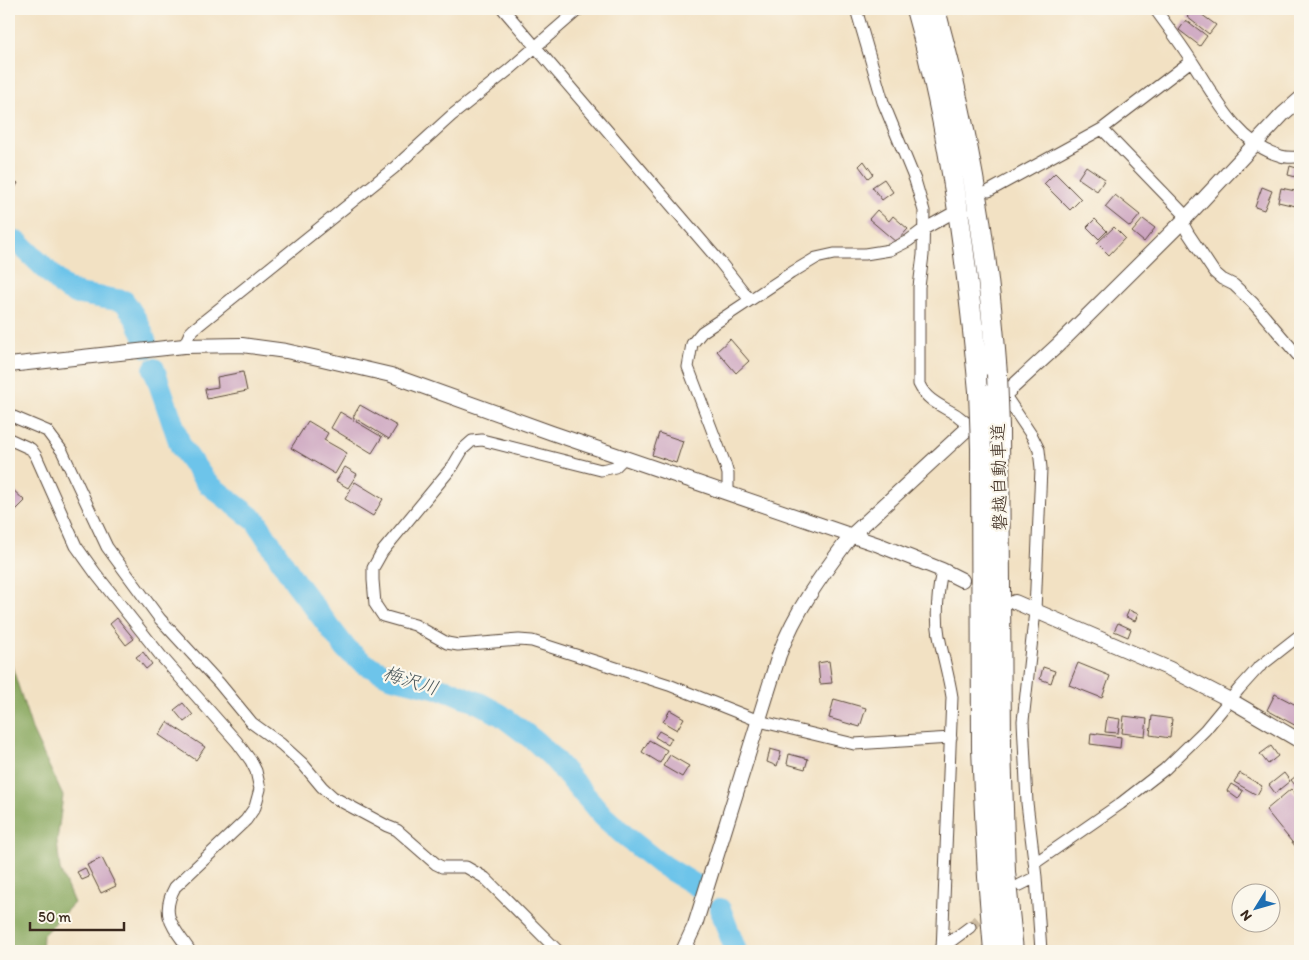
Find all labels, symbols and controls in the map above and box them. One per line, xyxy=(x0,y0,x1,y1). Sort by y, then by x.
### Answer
street label: 磐越自動車道 xyxy=(987,423,1011,531)
water label: 梅沢川 xyxy=(380,661,441,700)
north arrow xyxy=(1232,882,1282,932)
scale bar xyxy=(30,900,124,932)
text: N xyxy=(1236,907,1256,924)
text: 50 m xyxy=(38,908,71,926)

